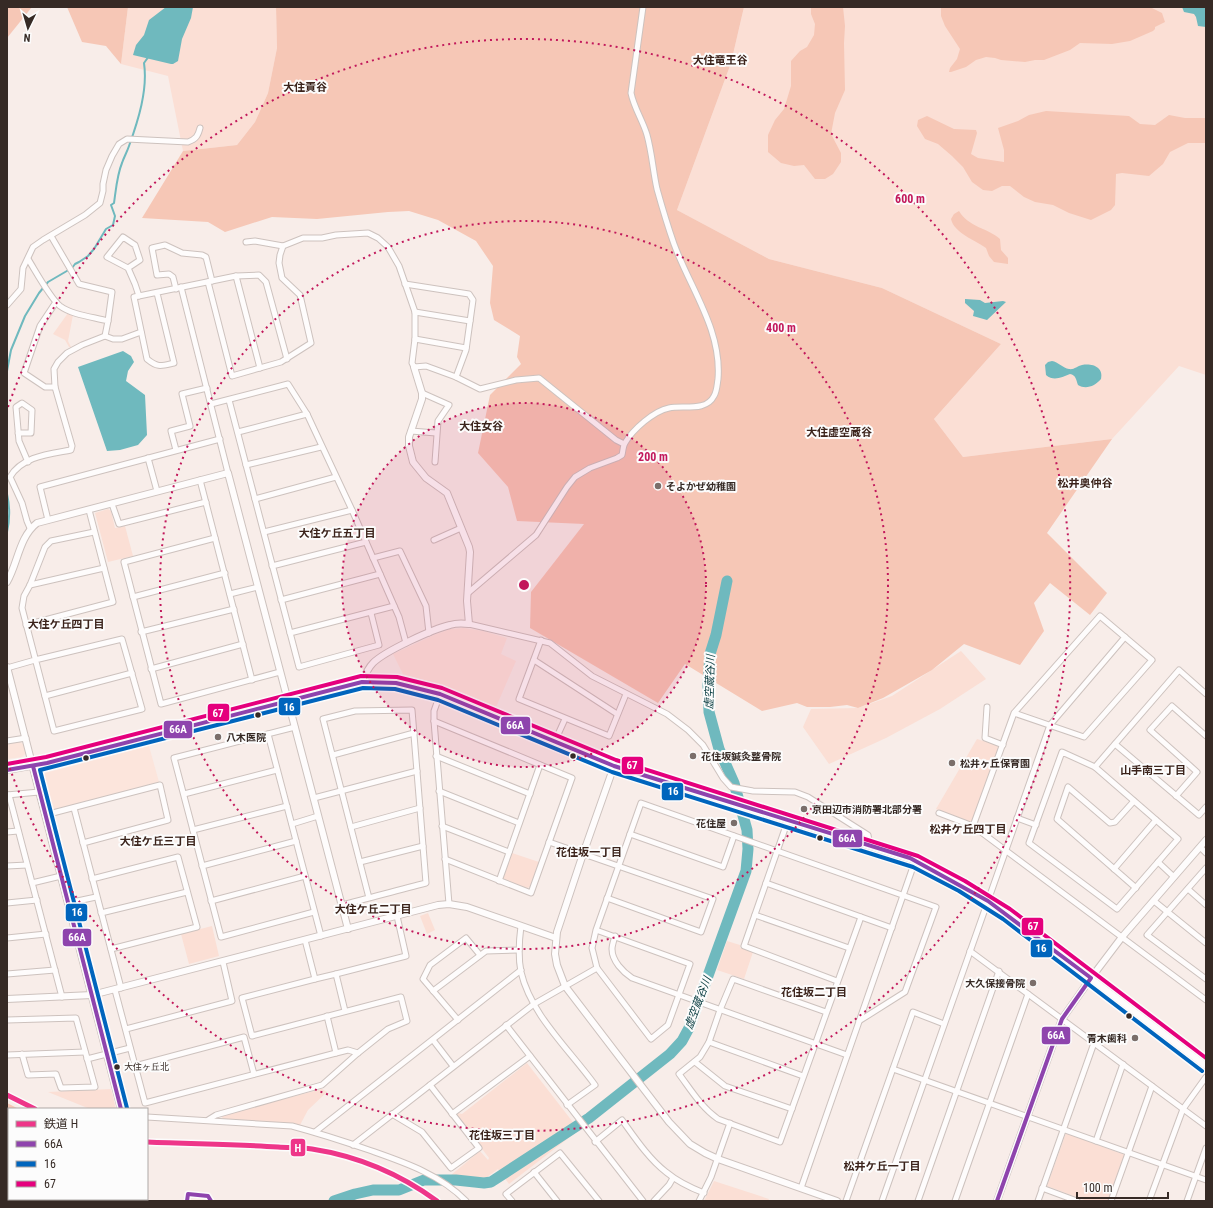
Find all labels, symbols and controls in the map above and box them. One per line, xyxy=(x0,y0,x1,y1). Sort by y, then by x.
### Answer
north arrow xyxy=(8,8,48,48)
text: N xyxy=(23,31,31,44)
district label: 大住竜王谷 xyxy=(693,54,748,67)
district label: 大住責谷 xyxy=(283,81,327,94)
text: 600 m xyxy=(895,192,925,206)
text: 400 m xyxy=(766,321,796,335)
district label: 大住女谷 xyxy=(459,420,503,433)
district label: 大住虚空蔵谷 xyxy=(806,426,872,439)
text: 200 m xyxy=(638,450,668,464)
district label: 松井奥仲谷 xyxy=(1058,477,1113,490)
marker: そよかぜ幼稚園 xyxy=(653,481,663,491)
place label: そよかぜ幼稚園 xyxy=(666,481,736,492)
district label: 大住ケ丘五丁目 xyxy=(299,527,376,540)
centre of rings xyxy=(517,578,531,592)
district label: 大住ケ丘四丁目 xyxy=(28,618,105,631)
water label: 虚空蔵谷川 xyxy=(703,653,717,710)
line badge: 16 xyxy=(278,697,301,716)
text: 16 xyxy=(283,701,295,714)
line badge: 67 xyxy=(207,703,230,722)
text: 67 xyxy=(212,707,224,720)
unlabelled marker xyxy=(253,710,263,720)
line badge: 66A xyxy=(500,716,531,735)
text: 66A xyxy=(506,719,524,732)
line badge: 66A xyxy=(163,720,193,739)
text: 66A xyxy=(169,723,187,736)
marker: 八木医院 xyxy=(213,732,223,742)
place label: 八木医院 xyxy=(226,732,266,743)
unlabelled marker xyxy=(568,751,578,761)
marker: 花住坂鍼灸整骨院 xyxy=(688,751,698,761)
place label: 花住坂鍼灸整骨院 xyxy=(701,751,781,762)
unlabelled marker xyxy=(81,753,91,763)
line badge: 67 xyxy=(621,756,644,775)
marker: 松井ヶ丘保育園 xyxy=(947,758,957,768)
place label: 松井ヶ丘保育園 xyxy=(960,758,1030,769)
text: 67 xyxy=(626,759,638,772)
district label: 山手南三丁目 xyxy=(1120,764,1186,777)
line badge: 16 xyxy=(661,782,684,801)
text: 16 xyxy=(667,785,679,798)
marker: 京田辺市消防署北部分署 xyxy=(799,804,809,814)
place label: 京田辺市消防署北部分署 xyxy=(812,804,922,815)
place label: 花住屋 xyxy=(696,818,726,829)
marker: 花住屋 xyxy=(729,818,739,828)
district label: 松井ケ丘四丁目 xyxy=(930,823,1007,836)
line badge: 66A xyxy=(832,829,863,848)
text: 66A xyxy=(838,832,856,845)
unlabelled marker xyxy=(815,833,825,843)
district label: 大住ケ丘三丁目 xyxy=(120,835,197,848)
district label: 花住坂一丁目 xyxy=(556,846,622,859)
line badge: 16 xyxy=(65,903,88,922)
district label: 大住ケ丘二丁目 xyxy=(335,903,412,916)
text: 16 xyxy=(71,906,83,919)
line badge: 67 xyxy=(1021,917,1044,936)
text: 67 xyxy=(1027,920,1039,933)
line badge: 66A xyxy=(62,928,92,947)
text: 66A xyxy=(68,931,86,944)
line badge: 16 xyxy=(1030,939,1053,958)
text: 16 xyxy=(1035,942,1047,955)
water label: 虚空蔵谷川 xyxy=(682,974,714,1031)
place label: 大久保接骨院 xyxy=(965,978,1025,989)
marker: 大久保接骨院 xyxy=(1028,978,1038,988)
district label: 花住坂二丁目 xyxy=(781,986,847,999)
unlabelled marker xyxy=(1124,1011,1134,1021)
line badge: 66A xyxy=(1041,1026,1071,1045)
text: 66A xyxy=(1047,1029,1065,1042)
place label: 青木歯科 xyxy=(1087,1033,1127,1044)
marker: 青木歯科 xyxy=(1130,1033,1140,1043)
marker: 大住ヶ丘北 xyxy=(112,1062,122,1072)
place label: 大住ヶ丘北 xyxy=(124,1062,169,1072)
legend xyxy=(8,1108,148,1200)
text: 鉄道 H xyxy=(44,1117,78,1131)
district label: 花住坂三丁目 xyxy=(469,1129,535,1142)
text: 66A xyxy=(44,1137,63,1151)
line badge: H xyxy=(290,1138,306,1157)
text: H xyxy=(295,1142,302,1155)
text: 16 xyxy=(44,1157,56,1171)
district label: 松井ケ丘一丁目 xyxy=(844,1160,921,1173)
scale bar xyxy=(1077,1174,1168,1200)
text: 67 xyxy=(44,1177,56,1191)
text: 100 m xyxy=(1083,1181,1113,1195)

